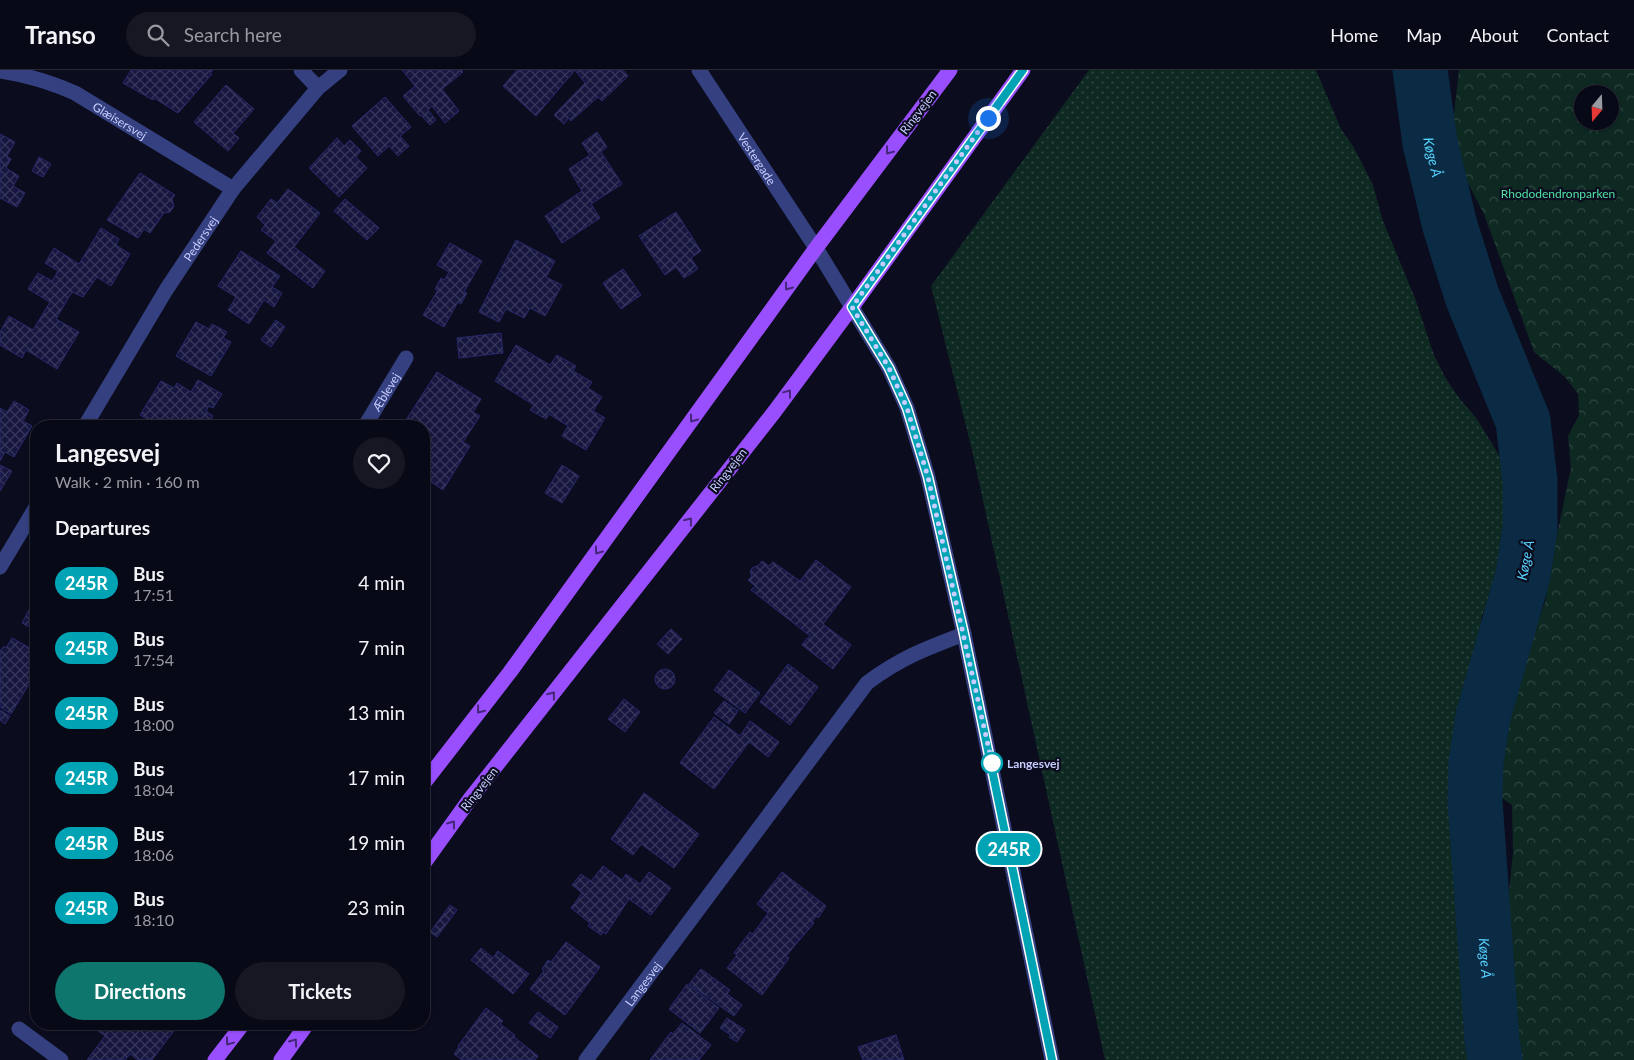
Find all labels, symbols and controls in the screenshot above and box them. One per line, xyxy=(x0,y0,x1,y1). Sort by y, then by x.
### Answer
search box xyxy=(126,12,476,57)
text: Transo xyxy=(25,20,96,49)
icon: search xyxy=(144,21,172,49)
text: Search here xyxy=(184,23,282,46)
text: Home xyxy=(1330,24,1378,46)
text: Map xyxy=(1406,24,1442,46)
text: About xyxy=(1470,24,1519,46)
text: Contact xyxy=(1547,24,1609,46)
north arrow xyxy=(1574,85,1619,130)
map controls xyxy=(1574,85,1619,130)
street label: Ringvejen xyxy=(897,87,939,137)
street label: Glæisersvej xyxy=(90,98,150,142)
your location xyxy=(976,106,1001,131)
street label: Vestergade xyxy=(735,130,780,187)
water label: Køge Å xyxy=(1421,136,1446,179)
one-way arrow xyxy=(886,145,894,154)
park label: Rhododendronparken xyxy=(1501,186,1615,201)
street label: Pedersvej xyxy=(180,213,221,264)
one-way arrow xyxy=(785,281,794,291)
street label: Æblevej xyxy=(368,370,403,415)
one-way arrow xyxy=(783,390,791,399)
one-way arrow xyxy=(690,413,699,423)
button: heart xyxy=(353,437,405,489)
text: Langesvej xyxy=(55,438,160,467)
street label: Ringvejen xyxy=(706,445,750,495)
text: Walk · 2 min · 160 m xyxy=(55,472,200,491)
text: Departures xyxy=(55,516,150,539)
one-way arrow xyxy=(683,517,692,527)
water label: Køge Å xyxy=(1513,538,1537,582)
one-way arrow xyxy=(595,545,604,555)
text: Bus xyxy=(133,562,164,585)
text: 4 min xyxy=(358,571,405,594)
text: 245R xyxy=(65,572,108,594)
text: 17:51 xyxy=(133,585,174,604)
text: Bus xyxy=(133,627,164,650)
text: 7 min xyxy=(358,636,405,659)
text: 245R xyxy=(65,637,108,659)
text: 17:54 xyxy=(133,650,174,669)
text: Bus xyxy=(133,692,164,715)
one-way arrow xyxy=(547,692,555,701)
text: 13 min xyxy=(347,701,405,724)
text: 245R xyxy=(65,702,108,724)
one-way arrow xyxy=(478,704,486,713)
text: 18:00 xyxy=(133,715,174,734)
marker: Langesvej xyxy=(981,752,1003,774)
place label: Langesvej xyxy=(1007,756,1060,771)
text: Bus xyxy=(133,757,164,780)
street label: Ringvejen xyxy=(457,764,501,814)
text: 17 min xyxy=(347,766,405,789)
text: 245R xyxy=(65,767,108,789)
text: 18:04 xyxy=(133,780,174,799)
one-way arrow xyxy=(447,821,455,830)
text: Bus xyxy=(133,822,164,845)
text: 19 min xyxy=(347,831,405,854)
text: 245R xyxy=(65,832,108,854)
line badge: 245R xyxy=(974,833,1044,865)
text: 245R xyxy=(988,838,1030,860)
text: 18:06 xyxy=(133,845,174,864)
text: Bus xyxy=(133,887,164,910)
text: 23 min xyxy=(347,896,405,919)
text: 245R xyxy=(65,897,108,919)
text: 18:10 xyxy=(133,910,174,929)
water label: Køge Å xyxy=(1476,937,1496,979)
street label: Langesvej xyxy=(621,959,664,1009)
button: Directions xyxy=(55,962,225,1020)
button: Tickets xyxy=(235,962,405,1020)
one-way arrow xyxy=(226,1036,235,1046)
one-way arrow xyxy=(288,1038,297,1048)

